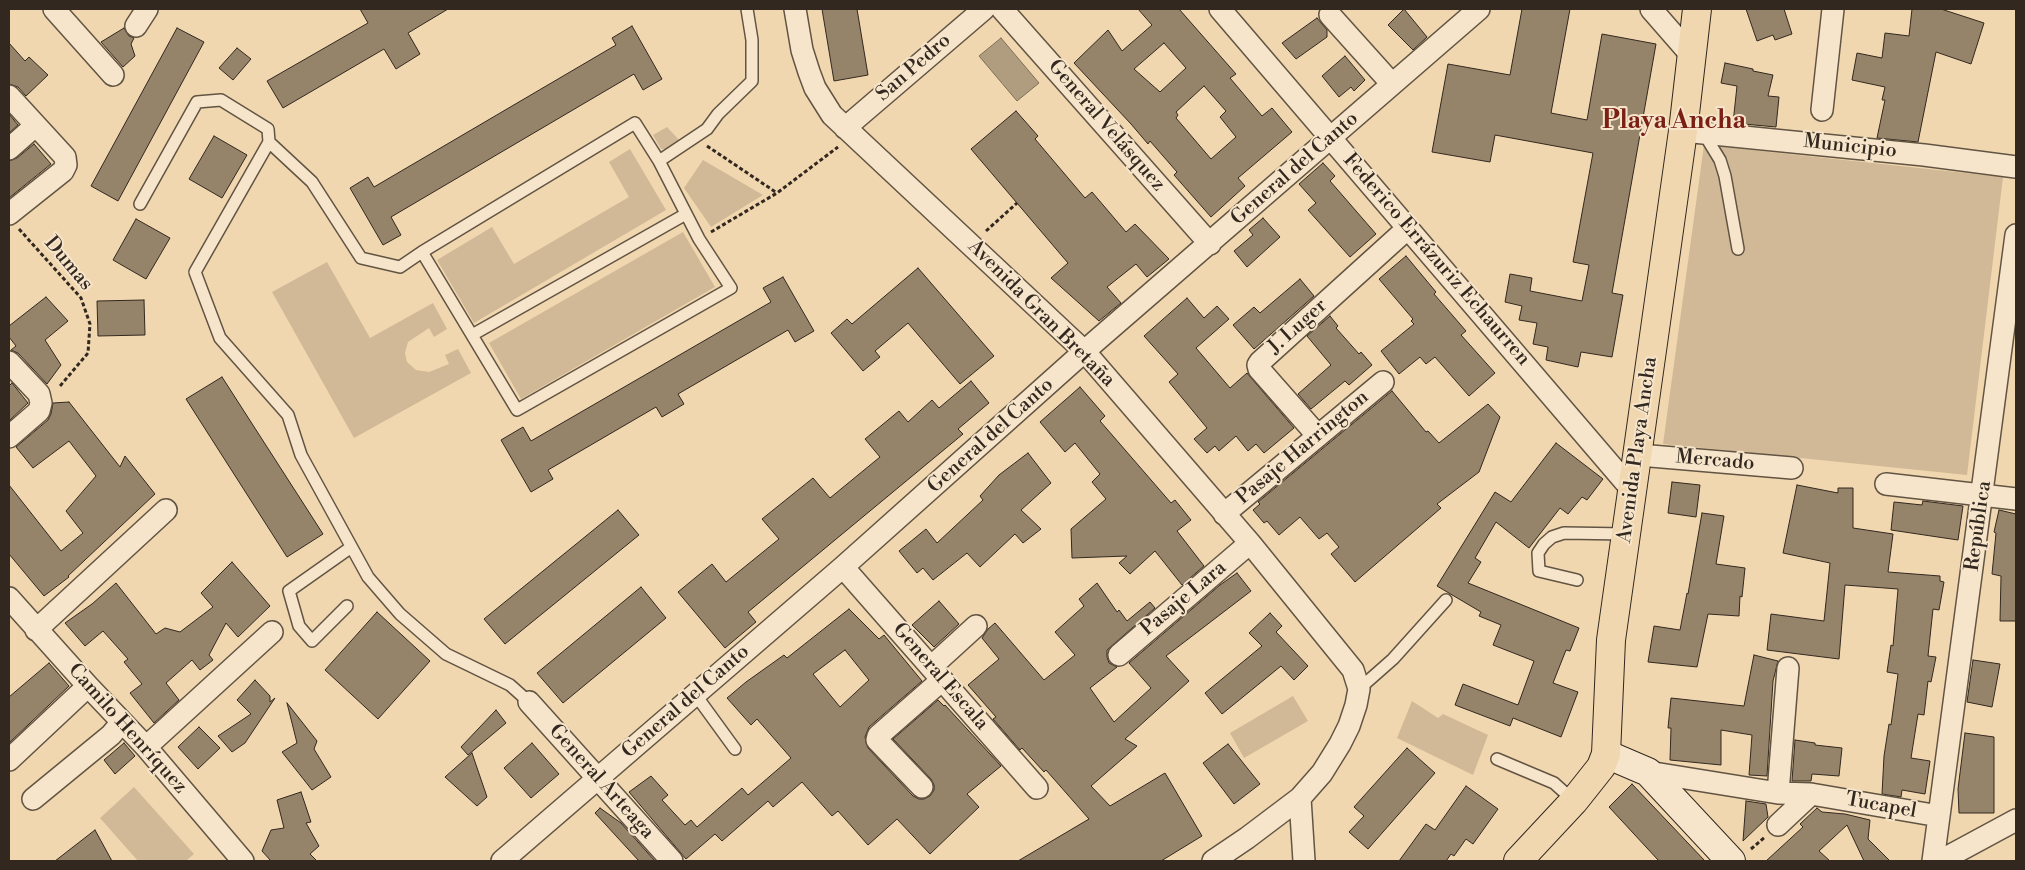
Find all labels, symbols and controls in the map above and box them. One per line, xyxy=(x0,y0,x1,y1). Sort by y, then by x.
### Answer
street label: San Pedro xyxy=(872,29,956,107)
street label: General Velásquez xyxy=(1042,55,1170,197)
street label: General del Canto xyxy=(1226,107,1364,231)
district label: Playa Ancha xyxy=(1602,107,1746,137)
street label: Municipio xyxy=(1802,130,1898,164)
street label: Federico Errázuriz Echaurren xyxy=(1337,149,1535,371)
street label: Dumas xyxy=(38,232,98,296)
street label: Avenida Gran Bretaña xyxy=(962,235,1120,393)
street label: J. Luger xyxy=(1264,294,1332,360)
street label: Avenida Playa Ancha xyxy=(1613,355,1663,545)
street label: General del Canto xyxy=(923,373,1059,499)
street label: Pasaje Harrington xyxy=(1232,386,1374,510)
street label: Mercado xyxy=(1675,446,1755,476)
street label: República xyxy=(1961,479,1997,573)
street label: Pasaje Lara xyxy=(1136,556,1232,642)
street label: General Escala xyxy=(887,618,993,736)
street label: General del Canto xyxy=(617,640,755,764)
street label: Camilo Henríquez xyxy=(62,659,192,799)
street label: General Arteaga xyxy=(543,720,659,844)
street label: Tucapel xyxy=(1844,788,1918,824)

